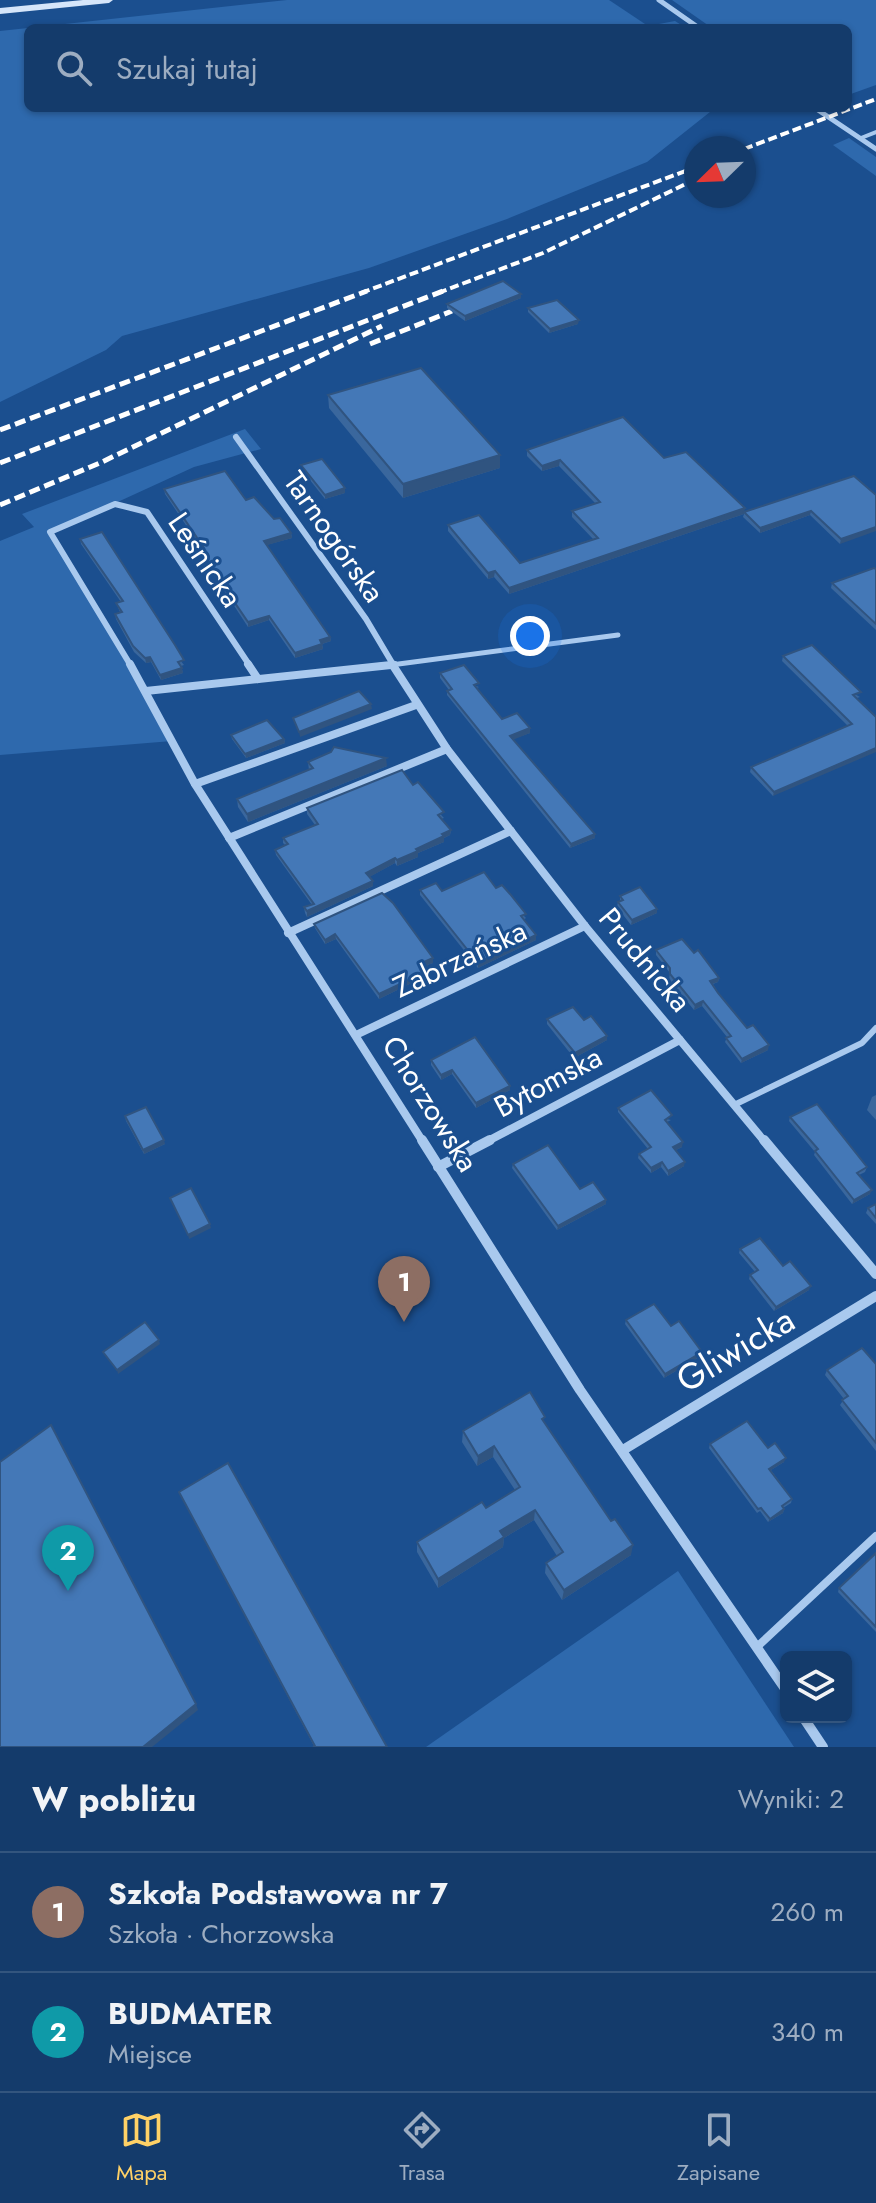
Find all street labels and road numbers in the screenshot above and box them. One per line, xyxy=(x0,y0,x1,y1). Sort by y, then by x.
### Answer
street label: Tarnogórska xyxy=(273,462,395,611)
street label: Leśnicka xyxy=(158,504,253,616)
street label: Prudnicka xyxy=(589,898,702,1021)
street label: Zabrzańska xyxy=(386,909,534,1008)
street label: Chorzowska xyxy=(372,1027,489,1180)
street label: Bytomska xyxy=(486,1035,609,1128)
street label: Gliwicka xyxy=(666,1293,804,1405)

